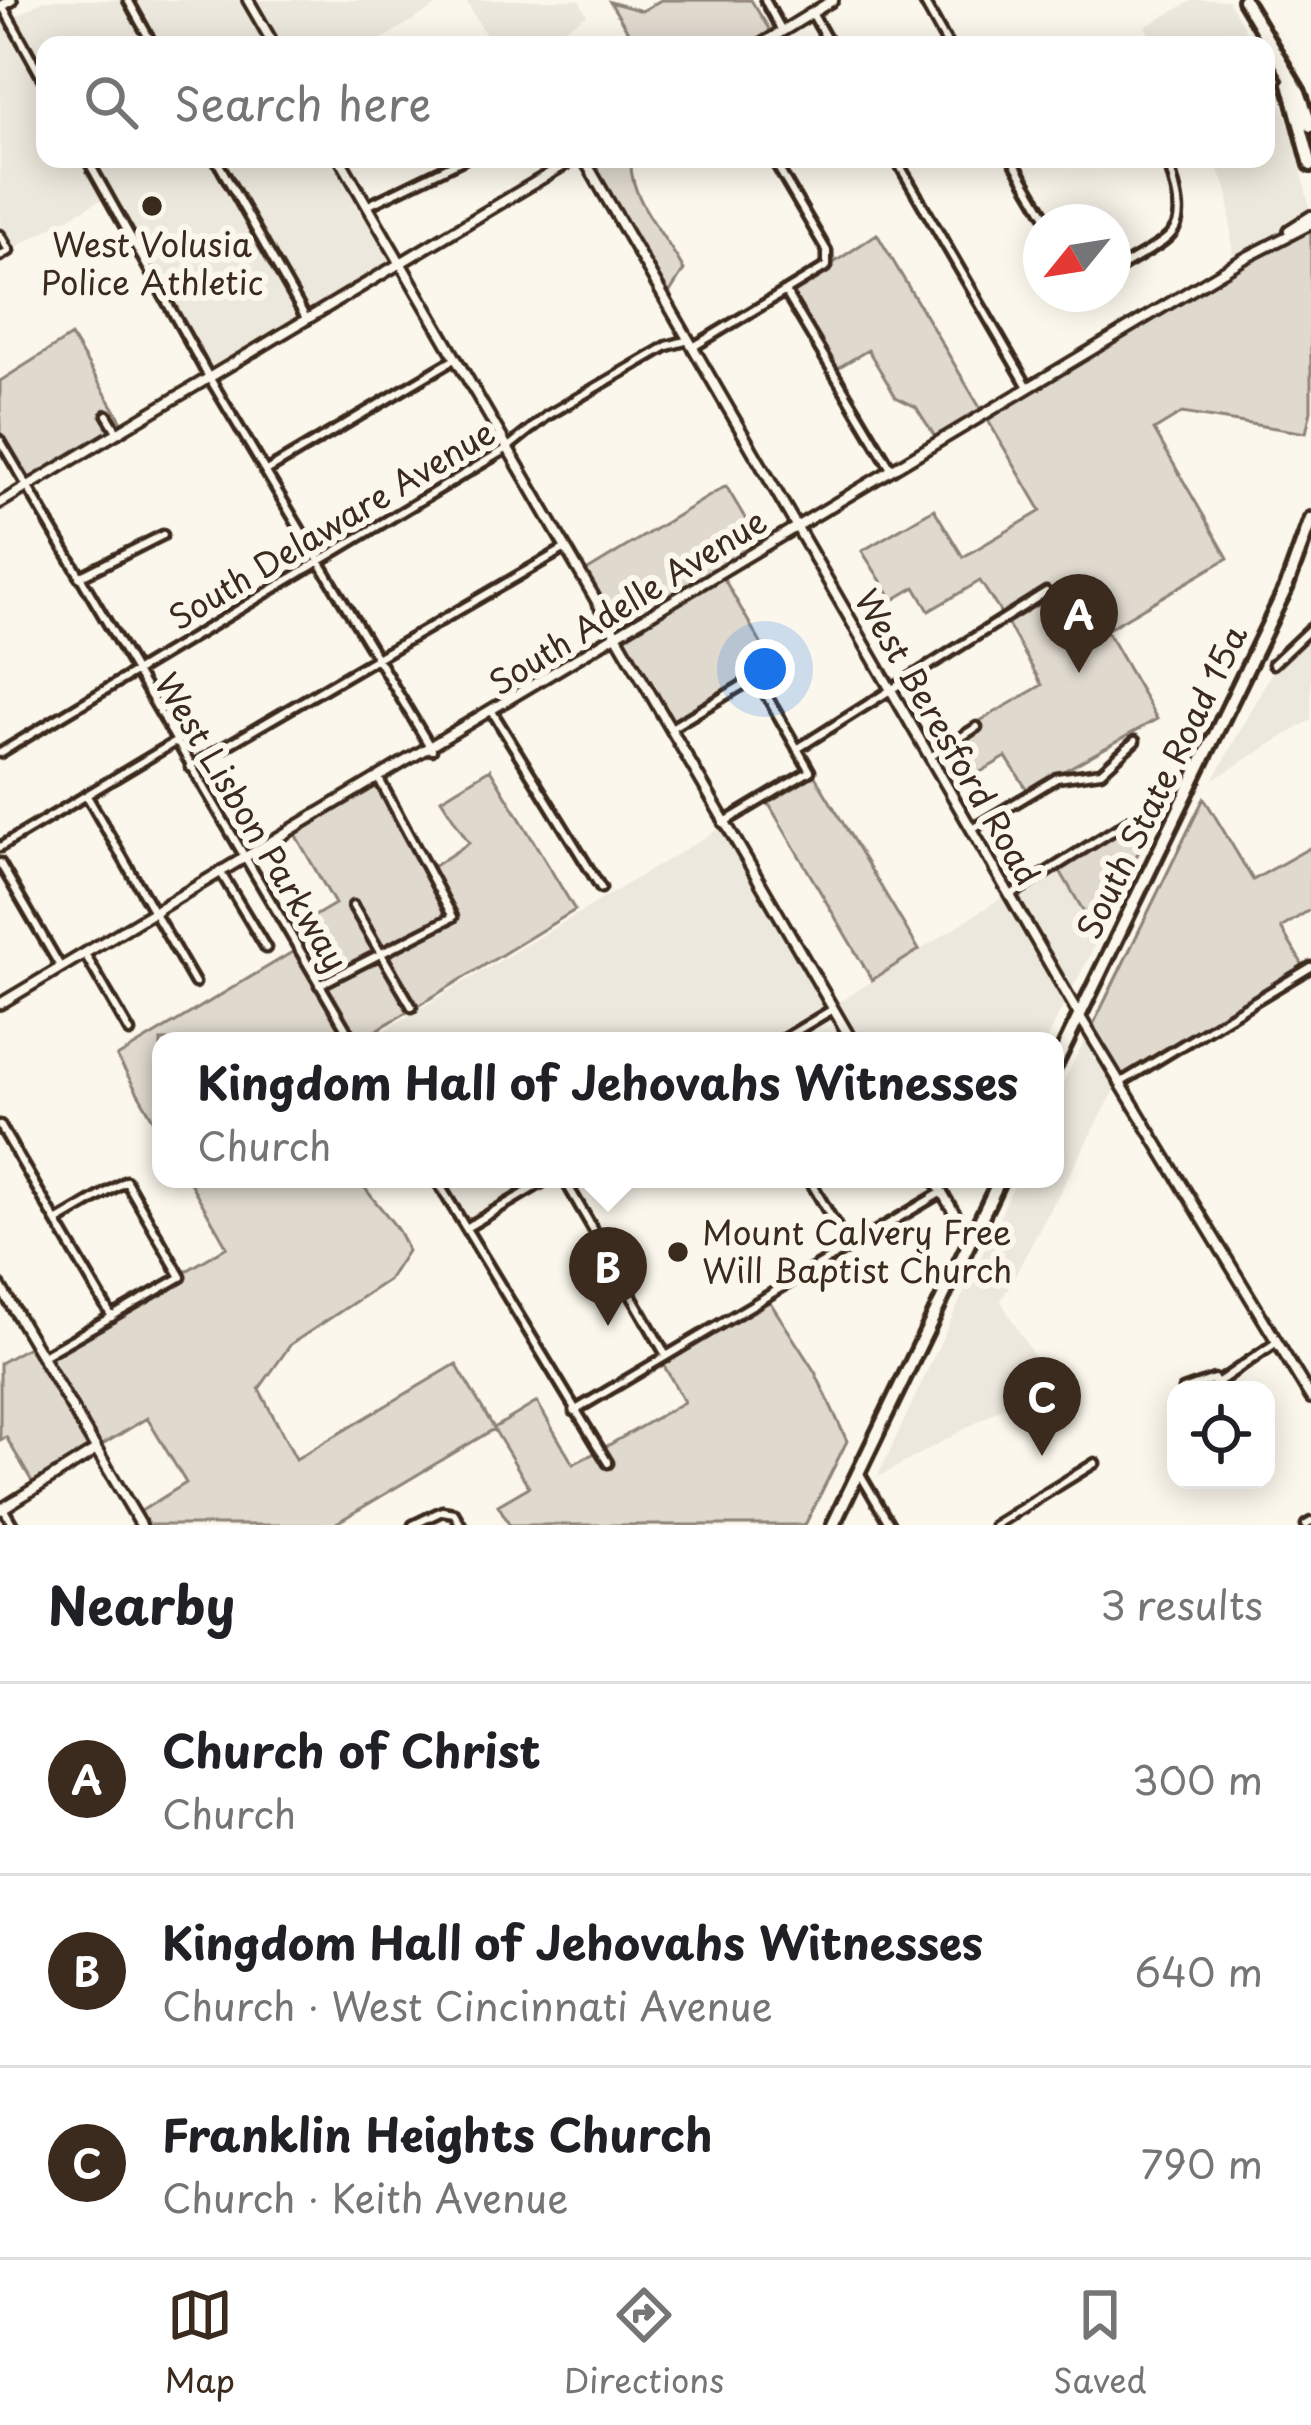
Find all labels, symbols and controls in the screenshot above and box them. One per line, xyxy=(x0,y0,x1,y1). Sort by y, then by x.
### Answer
search box xyxy=(36,36,1275,168)
text: Search here xyxy=(174,68,431,136)
icon: search xyxy=(78,69,144,135)
marker: West Volusia Police Athletic xyxy=(139,193,165,219)
north arrow xyxy=(1023,204,1131,312)
place label: West Volusia Police Athletic xyxy=(41,218,263,306)
street label: South Delaware Avenue xyxy=(159,406,503,641)
street label: South Adelle Avenue xyxy=(479,495,775,706)
pin: A xyxy=(1040,574,1118,673)
street label: West Beresford Road xyxy=(843,579,1054,893)
street label: South State Road 15a xyxy=(1062,615,1258,946)
your location xyxy=(735,639,795,699)
street label: West Lisbon Parkway xyxy=(144,662,362,980)
popup xyxy=(152,1032,1064,1188)
text: Kingdom Hall of Jehovahs Witnesses xyxy=(197,1047,1019,1115)
text: Church xyxy=(197,1115,331,1174)
place label: Mount Calvery Free Will Baptist Church xyxy=(702,1206,1012,1294)
pin: B xyxy=(569,1227,647,1326)
marker: Mount Calvery Free Will Baptist Church xyxy=(665,1239,691,1265)
pin: C xyxy=(1003,1357,1081,1456)
map controls xyxy=(1167,1381,1275,1489)
button: locate xyxy=(1167,1381,1275,1489)
text: Nearby xyxy=(48,1565,235,1642)
text: 3 results xyxy=(1100,1574,1263,1633)
text: Church of Christ xyxy=(162,1715,541,1783)
text: A xyxy=(72,1749,102,1808)
text: 300 m xyxy=(1132,1749,1263,1808)
text: Church xyxy=(162,1783,296,1842)
text: Kingdom Hall of Jehovahs Witnesses xyxy=(162,1907,983,1975)
text: B xyxy=(74,1941,100,2000)
text: 640 m xyxy=(1135,1941,1263,2000)
text: Church · West Cincinnati Avenue xyxy=(162,1975,773,2034)
text: Franklin Heights Church xyxy=(162,2099,713,2167)
text: C xyxy=(72,2133,102,2192)
text: 790 m xyxy=(1141,2133,1263,2192)
text: Church · Keith Avenue xyxy=(162,2167,568,2226)
tab: Map xyxy=(164,2282,235,2404)
tab: Directions xyxy=(564,2282,724,2404)
tab: Saved xyxy=(1053,2282,1147,2404)

